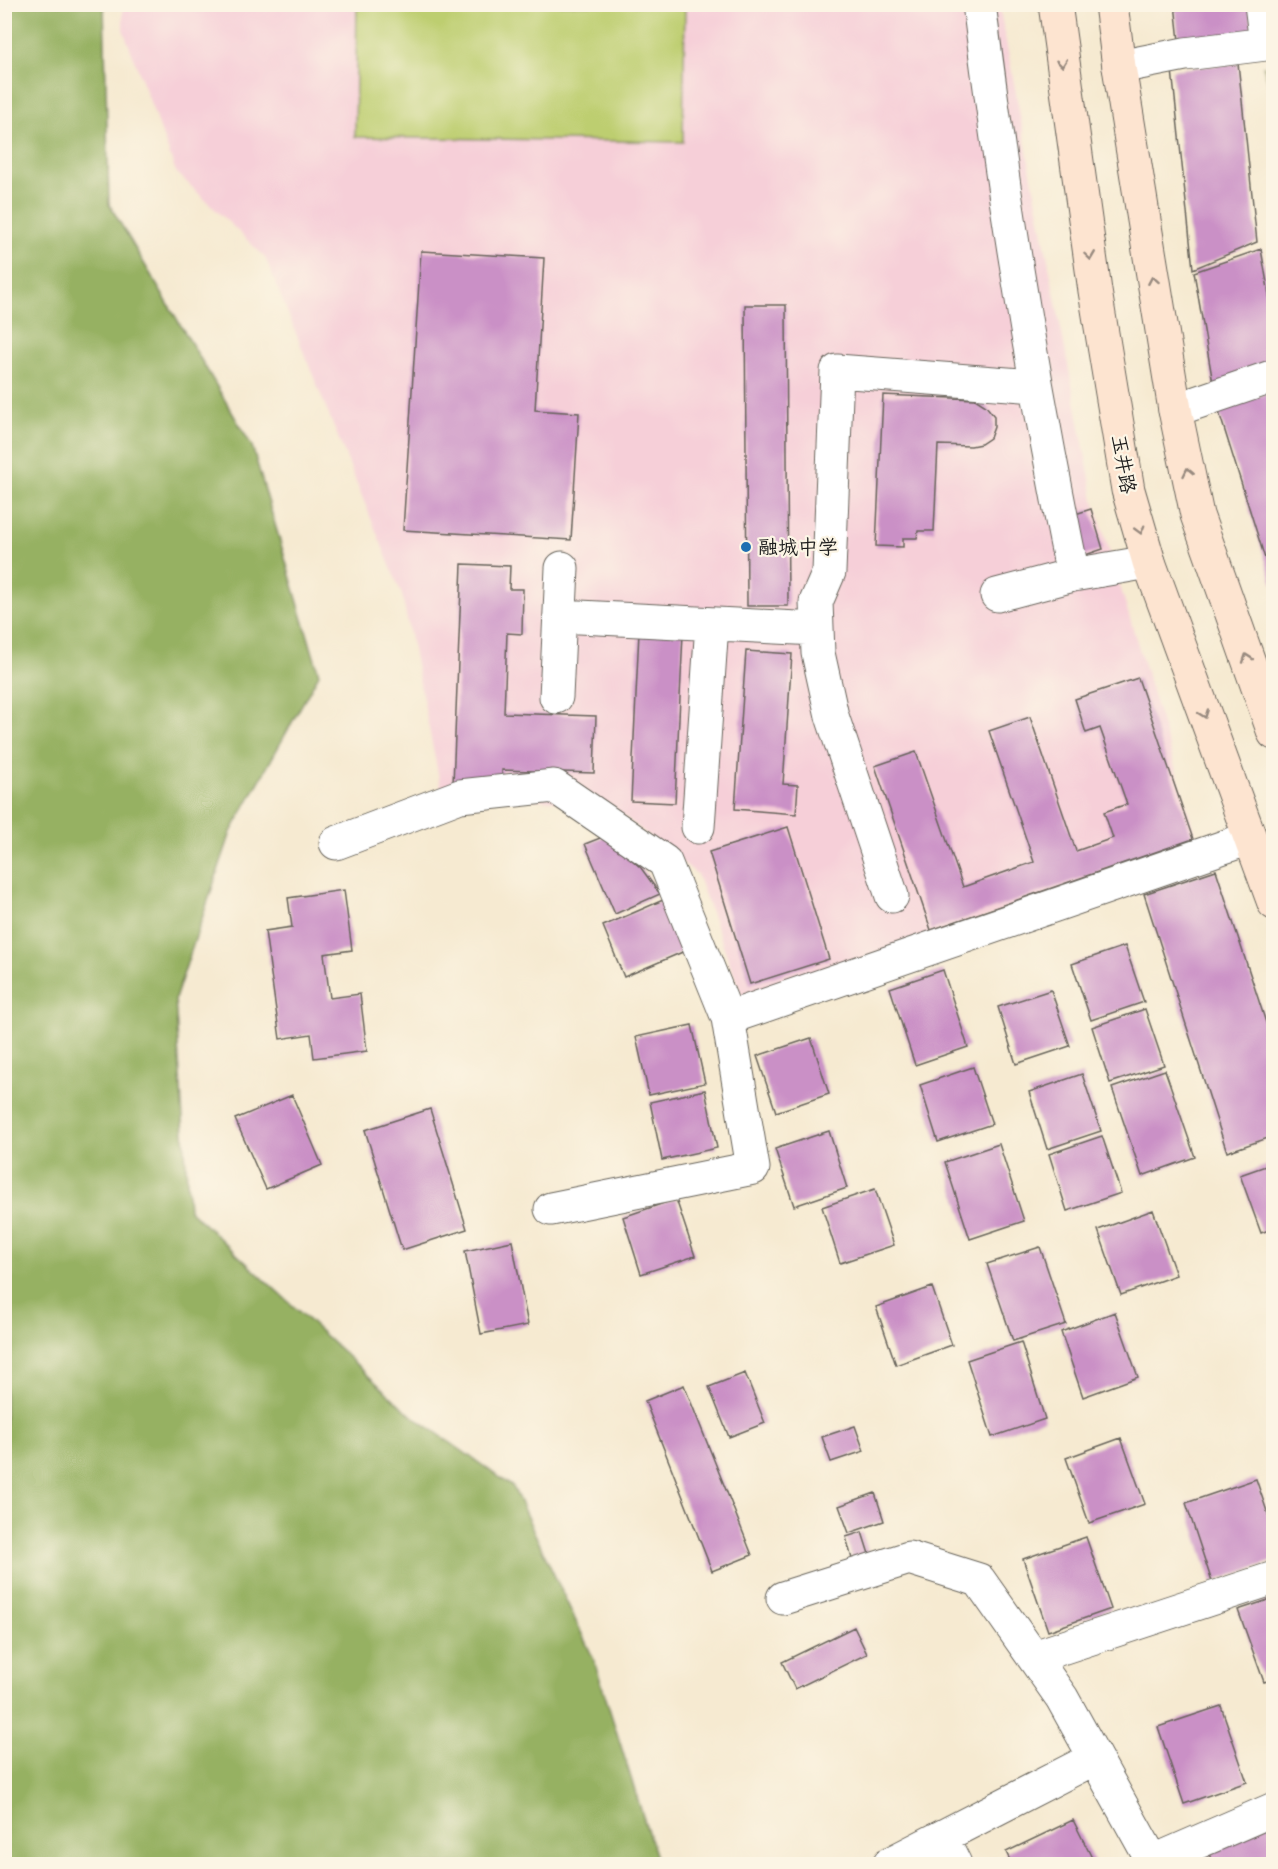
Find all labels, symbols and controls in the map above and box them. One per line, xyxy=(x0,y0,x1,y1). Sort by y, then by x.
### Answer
one-way arrow xyxy=(1056,58,1068,67)
one-way arrow xyxy=(1083,251,1095,260)
one-way arrow xyxy=(1148,276,1160,285)
street label: 玉井路 xyxy=(1105,432,1145,497)
one-way arrow xyxy=(1182,467,1195,477)
one-way arrow xyxy=(1133,524,1145,535)
place label: 融城中学 xyxy=(758,531,838,561)
marker: 融城中学 xyxy=(739,540,753,554)
one-way arrow xyxy=(1242,653,1255,664)
one-way arrow xyxy=(1197,708,1210,719)

